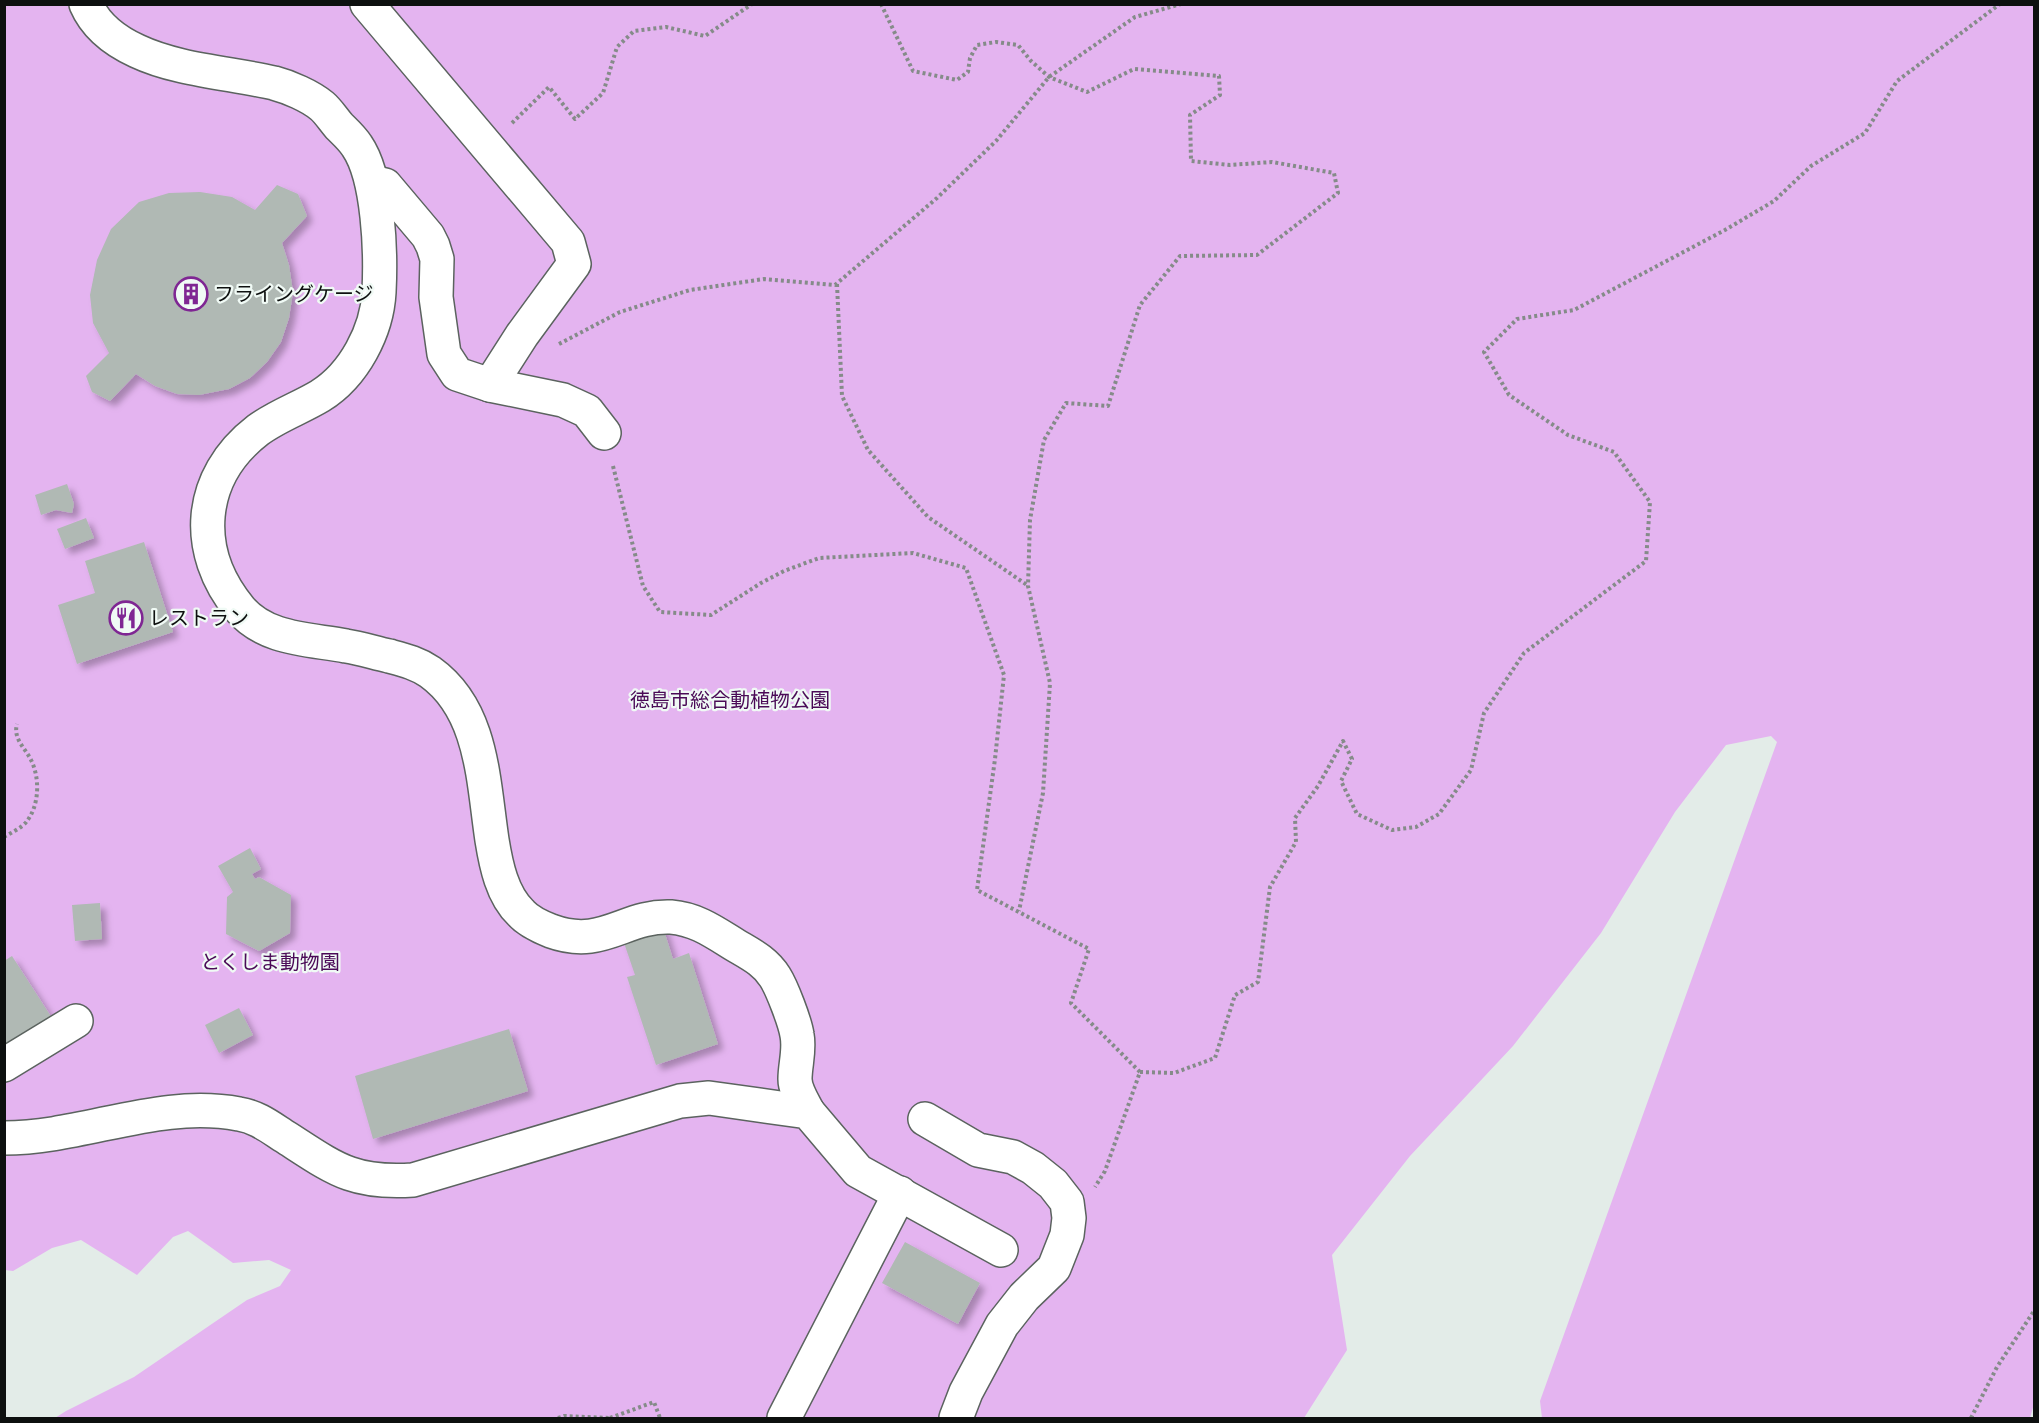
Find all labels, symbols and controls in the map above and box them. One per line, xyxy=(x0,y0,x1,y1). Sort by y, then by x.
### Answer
building icon: フライングケージ xyxy=(173,276,209,312)
place label: フライングケージ xyxy=(214,280,374,307)
restaurant icon: レストラン xyxy=(108,600,144,636)
place label: レストラン xyxy=(149,604,249,631)
park label: 徳島市総合動植物公園 xyxy=(630,686,830,713)
park label: とくしま動物園 xyxy=(200,948,340,975)

